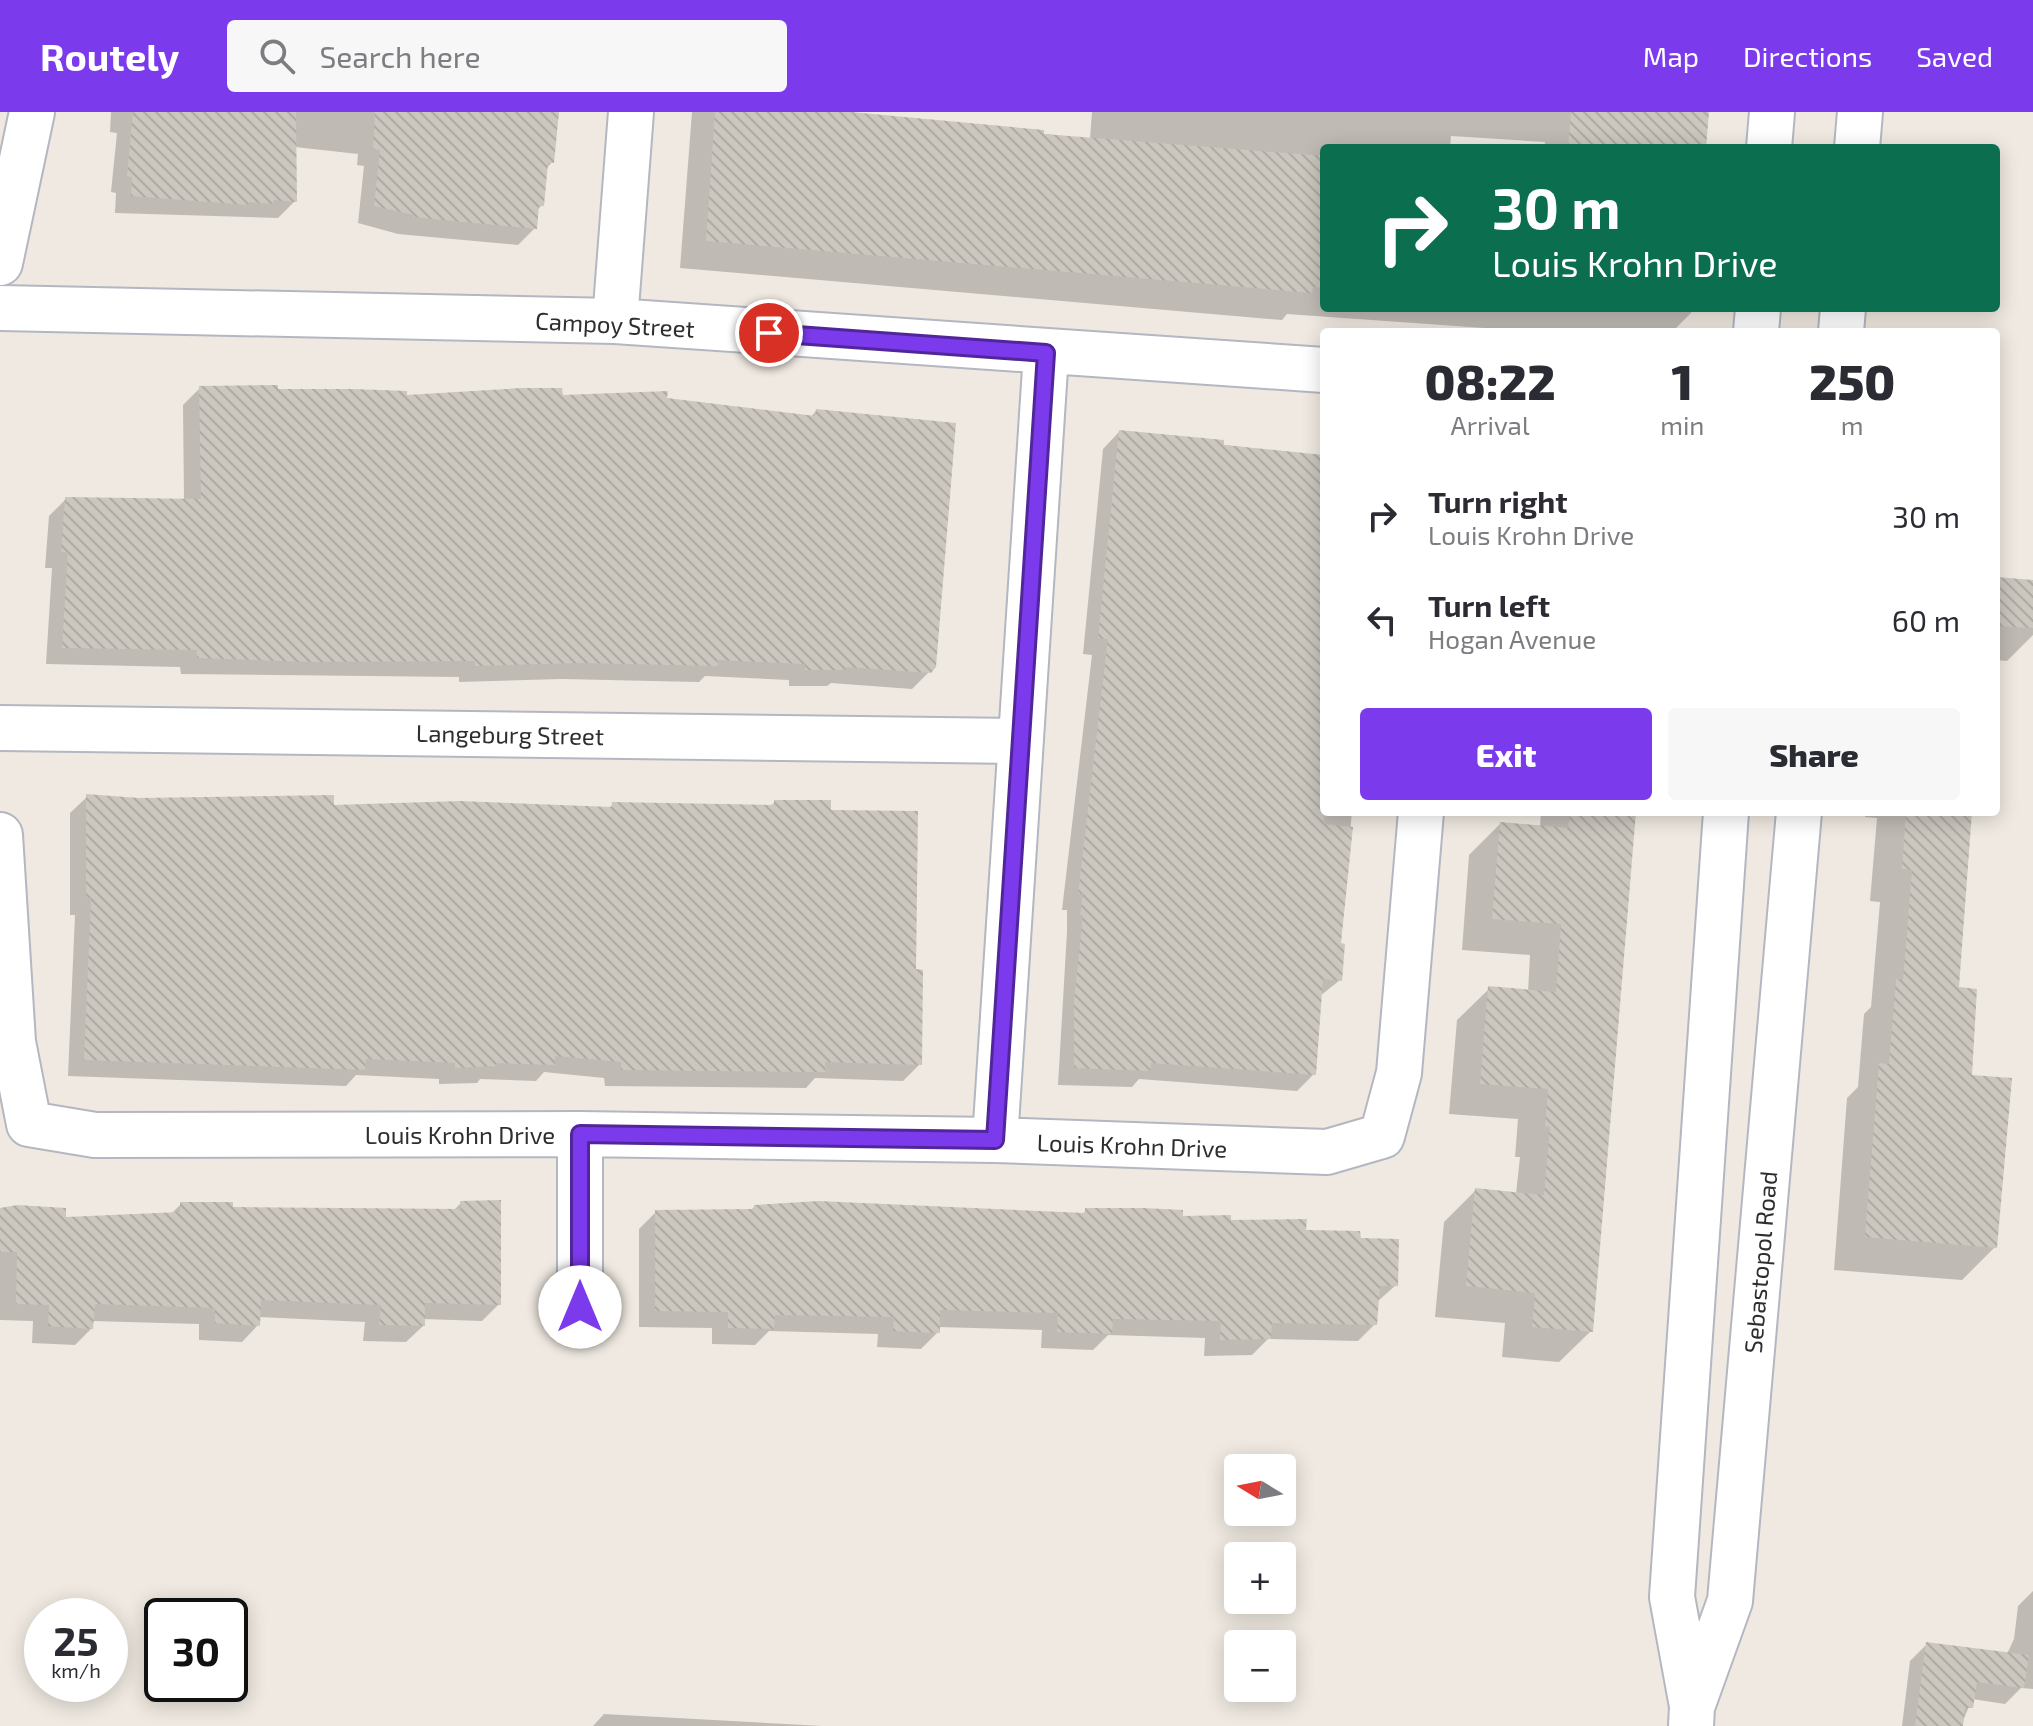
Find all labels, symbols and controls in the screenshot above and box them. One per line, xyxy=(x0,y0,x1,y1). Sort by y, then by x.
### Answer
search box xyxy=(227,20,787,92)
text: Routely xyxy=(40,33,179,79)
icon: search xyxy=(255,34,299,78)
text: Search here xyxy=(319,38,481,74)
text: Map xyxy=(1643,39,1699,73)
text: Directions xyxy=(1743,39,1872,73)
text: Saved xyxy=(1916,39,1993,73)
text: 30 m xyxy=(1492,173,1621,240)
icon: right xyxy=(1360,176,1464,280)
text: Louis Krohn Drive xyxy=(1492,241,1778,284)
pin xyxy=(735,299,803,367)
street label: Campoy Street xyxy=(535,305,695,343)
icon: arrive xyxy=(747,311,791,355)
text: 08:22 xyxy=(1425,352,1556,410)
text: 1 xyxy=(1671,352,1693,410)
text: 250 xyxy=(1809,352,1895,410)
text: Arrival xyxy=(1451,409,1530,440)
text: min xyxy=(1660,409,1704,440)
text: m xyxy=(1841,409,1864,440)
text: Turn right xyxy=(1428,483,1568,519)
icon: right xyxy=(1360,494,1404,538)
text: 30 m xyxy=(1892,498,1960,534)
text: Louis Krohn Drive xyxy=(1428,519,1634,550)
text: Turn left xyxy=(1428,587,1550,623)
icon: left xyxy=(1360,598,1404,642)
text: 60 m xyxy=(1892,602,1960,638)
text: Hogan Avenue xyxy=(1428,623,1596,654)
button: Exit xyxy=(1360,708,1652,800)
button: Share xyxy=(1668,708,1960,800)
street label: Langeburg Street xyxy=(416,718,604,750)
street label: Louis Krohn Drive xyxy=(365,1120,555,1149)
street label: Louis Krohn Drive xyxy=(1036,1127,1228,1163)
street label: Sebastopol Road xyxy=(1738,1170,1782,1354)
position arrow xyxy=(538,1265,622,1349)
north arrow xyxy=(1224,1454,1296,1526)
map controls xyxy=(1224,1454,1296,1702)
button: + xyxy=(1224,1542,1296,1614)
speed limit sign: 30 xyxy=(144,1598,248,1702)
text: 25 xyxy=(53,1616,99,1664)
button: − xyxy=(1224,1630,1296,1702)
text: km/h xyxy=(51,1658,101,1682)

